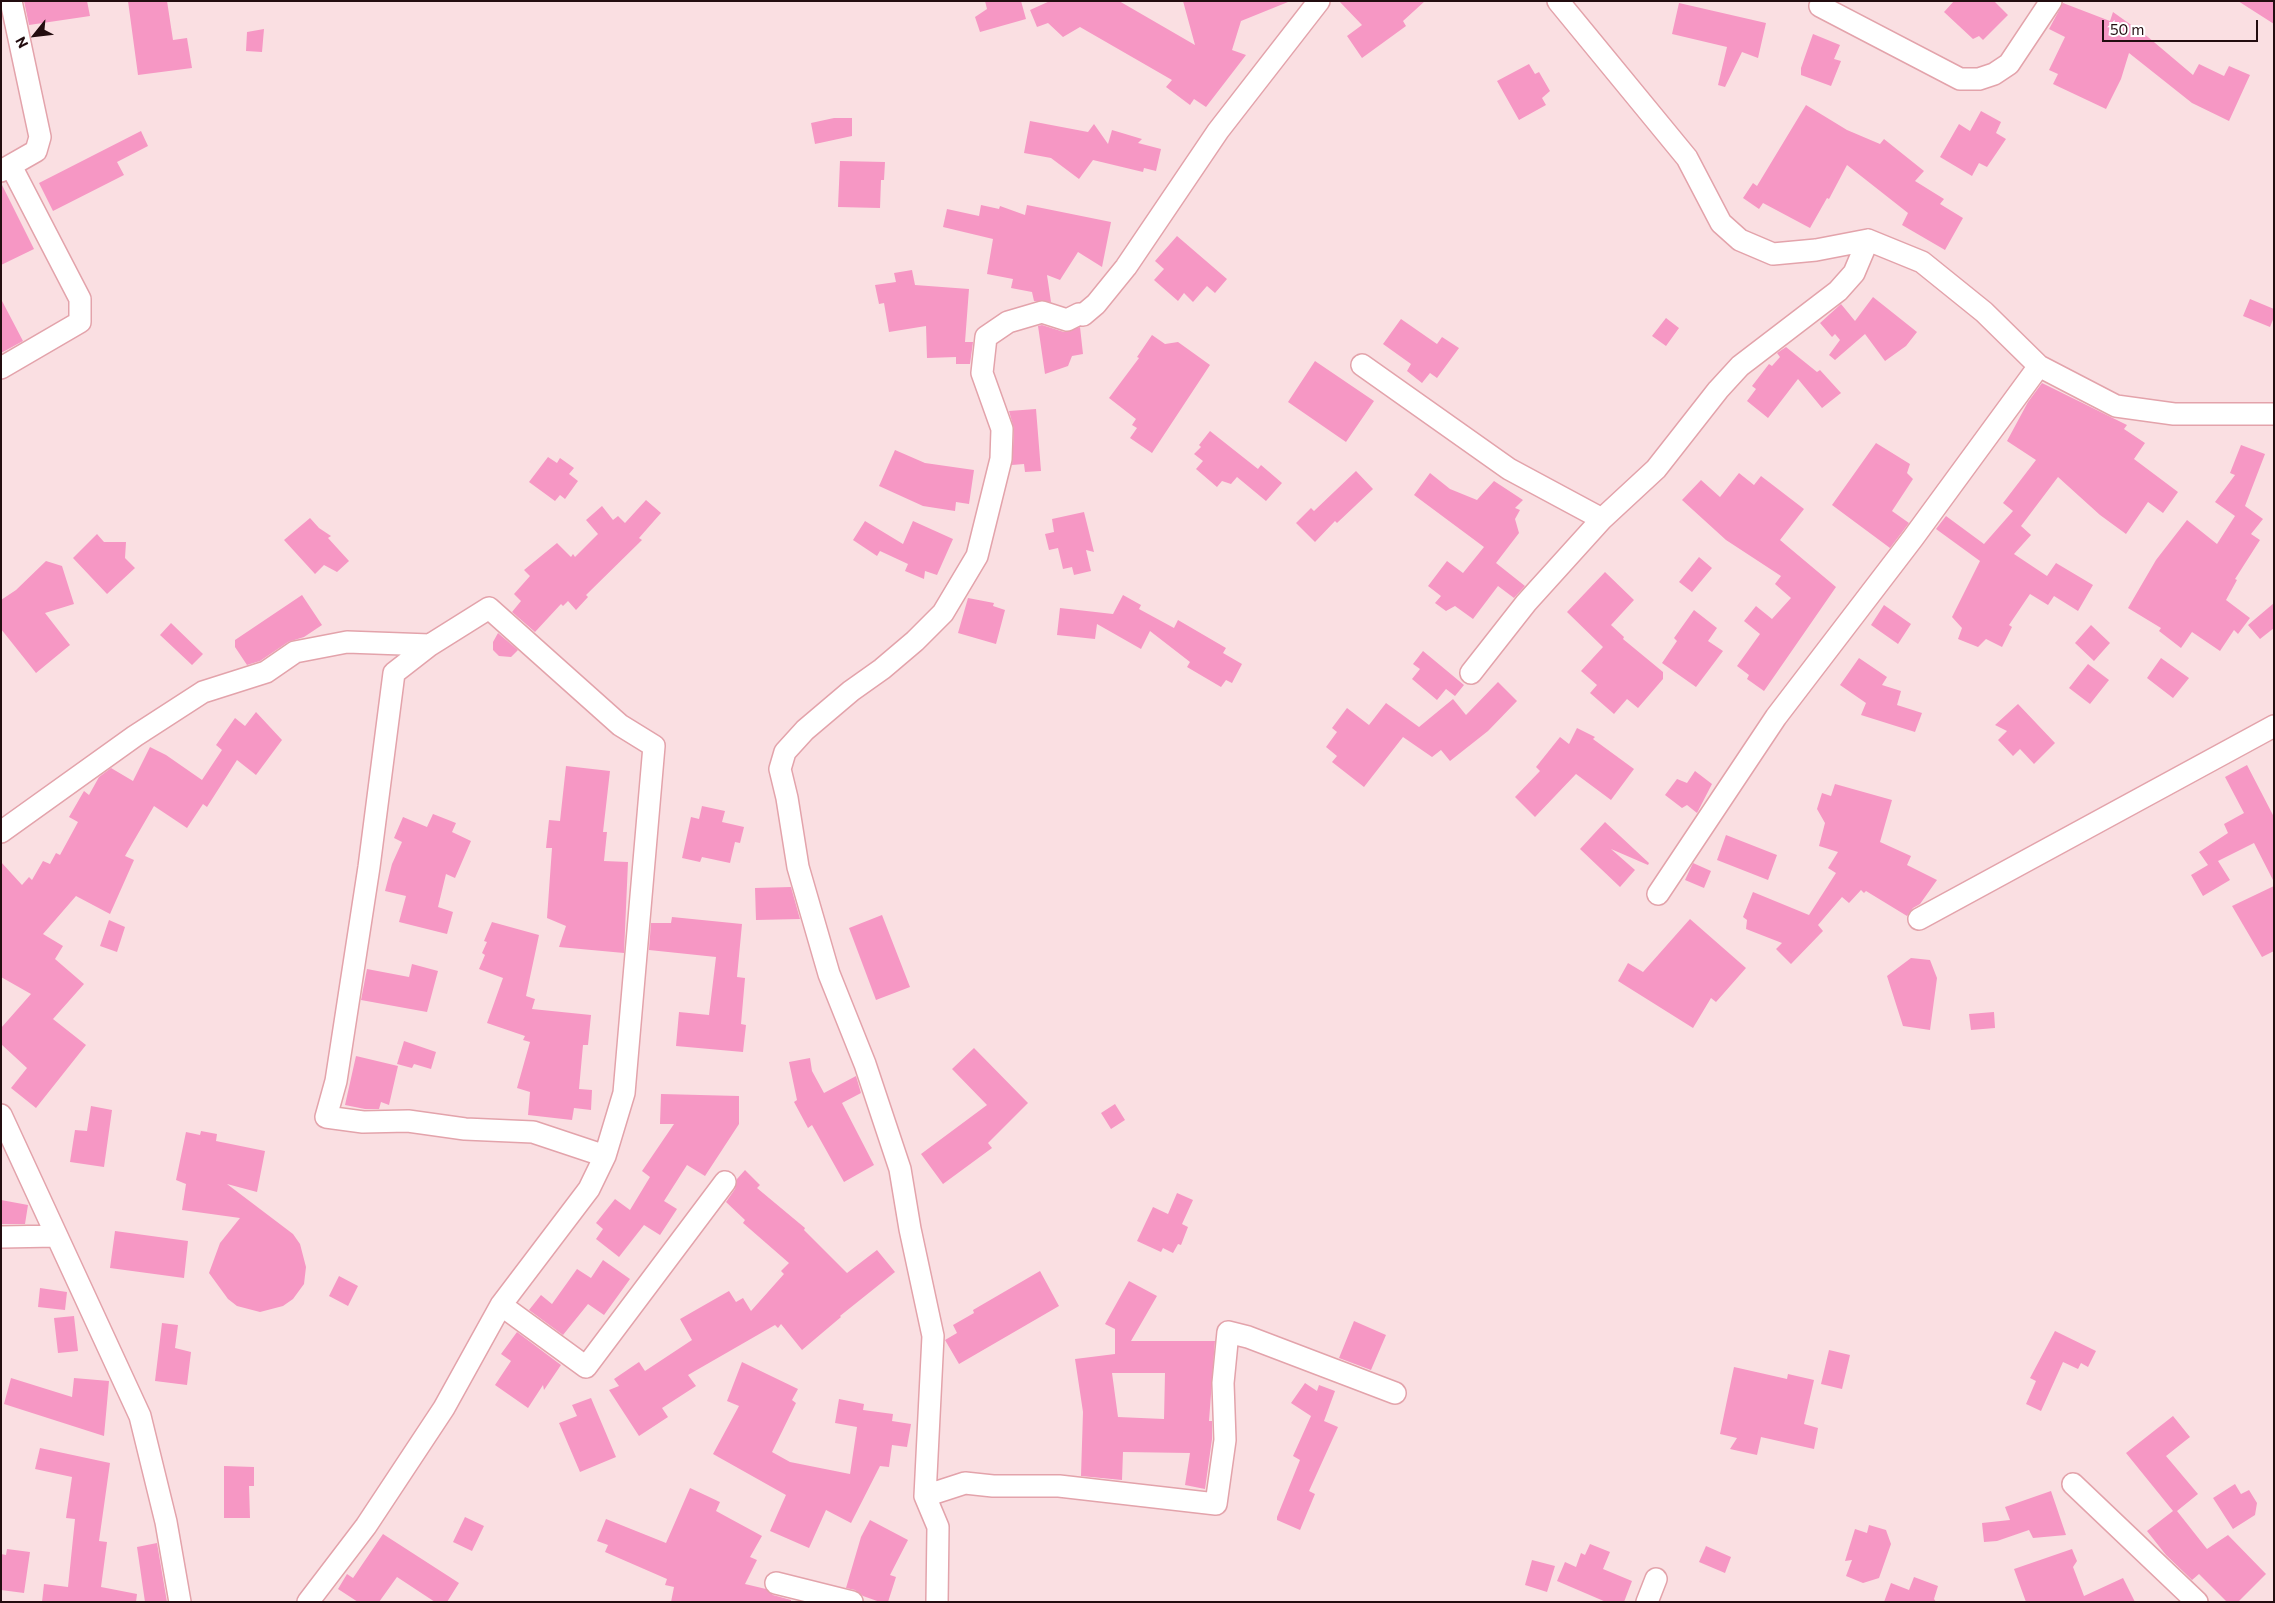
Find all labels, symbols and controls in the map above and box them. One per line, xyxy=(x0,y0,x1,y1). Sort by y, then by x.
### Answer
north arrow xyxy=(10,10,60,60)
scale bar xyxy=(2105,10,2261,42)
text: 50 m xyxy=(2110,20,2144,38)
text: N xyxy=(11,34,31,51)

